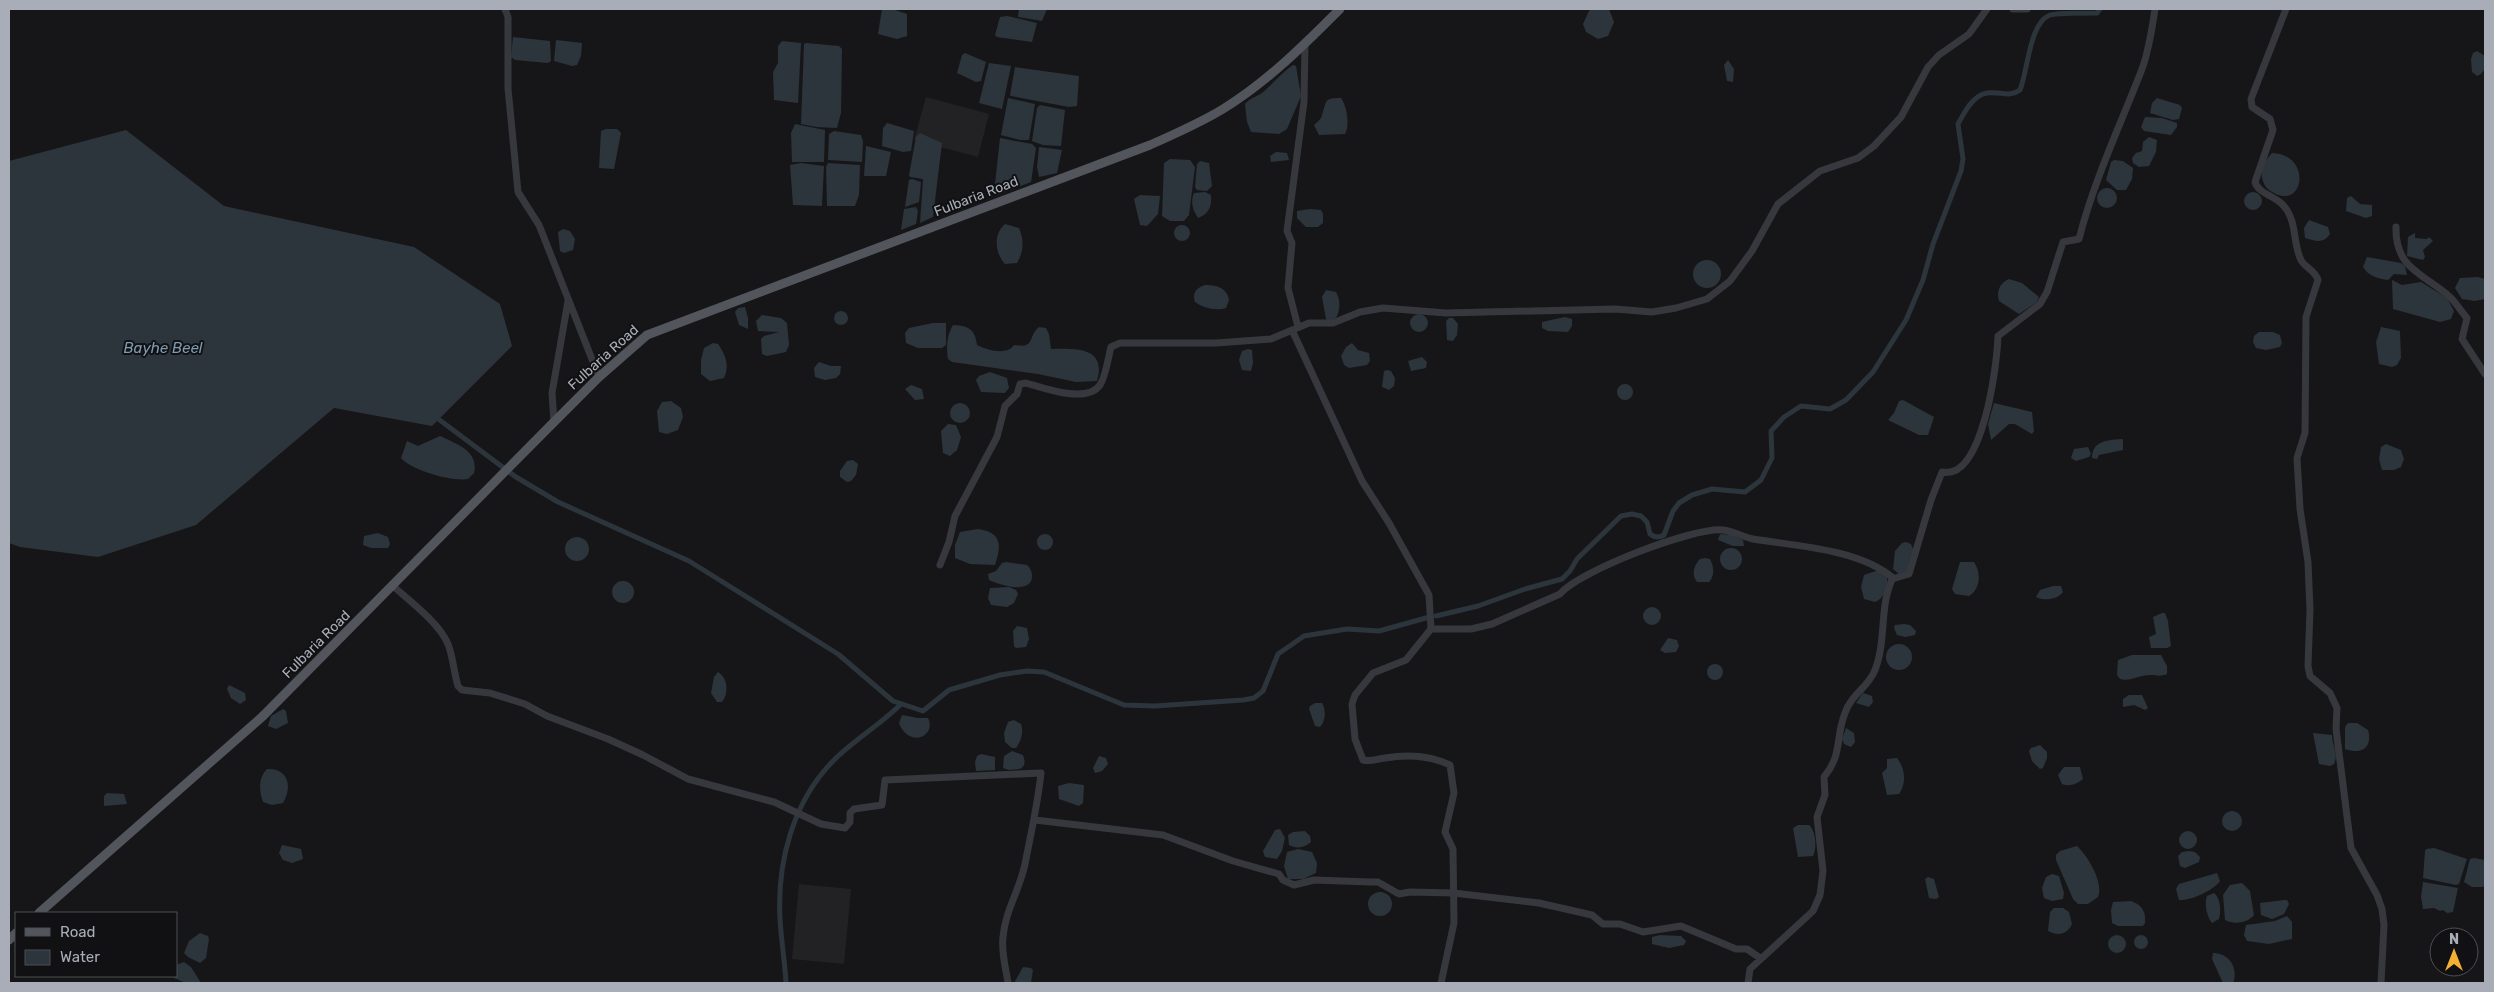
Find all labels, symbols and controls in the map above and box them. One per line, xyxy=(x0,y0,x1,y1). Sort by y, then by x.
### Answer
street label: Fulbaria Road xyxy=(932,173,1021,220)
street label: Fulbaria Road xyxy=(565,321,642,393)
water label: Bayhe Beel xyxy=(124,339,203,357)
street label: Fulbaria Road xyxy=(279,607,354,682)
legend xyxy=(15,912,178,977)
text: Road xyxy=(60,923,96,941)
north arrow xyxy=(2429,927,2479,977)
text: N xyxy=(2449,931,2459,948)
text: Water xyxy=(60,948,100,966)

